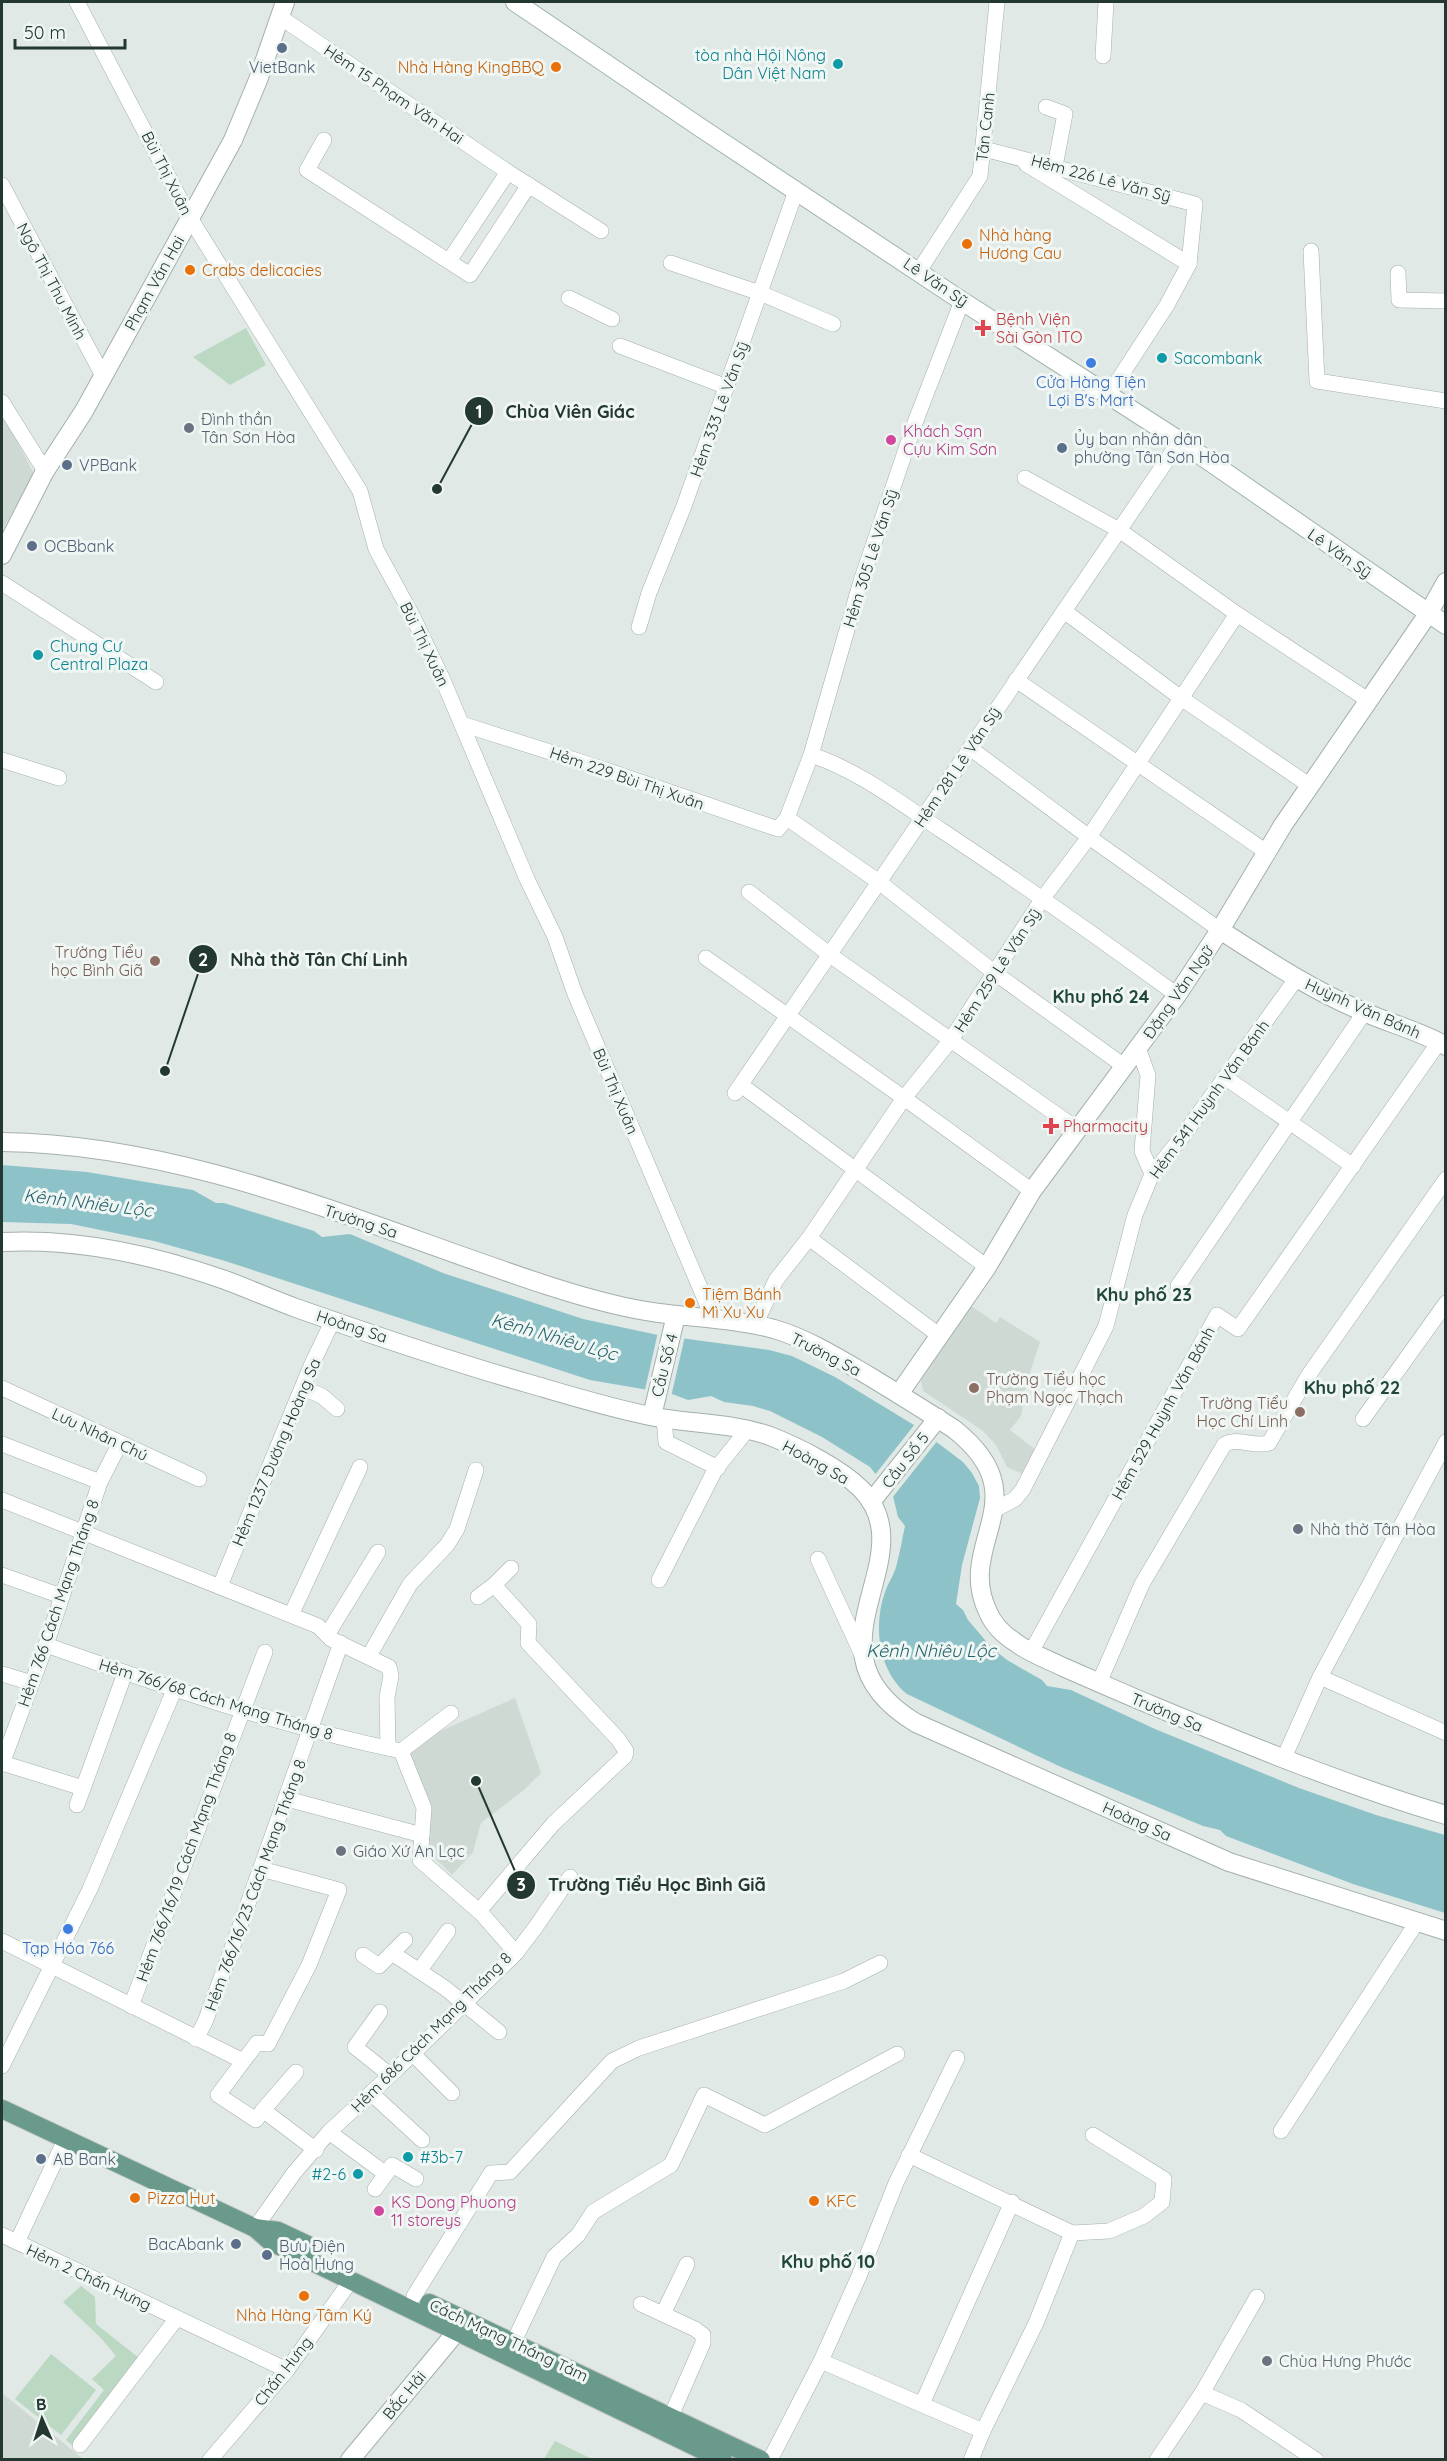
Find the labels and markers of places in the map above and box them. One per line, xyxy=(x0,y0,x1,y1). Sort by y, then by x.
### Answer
marker: VietBank xyxy=(275,41,289,55)
place label: tòa nhà Hội Nông Dân Việt Nam xyxy=(695,45,826,83)
place label: VietBank xyxy=(249,57,315,77)
place label: Nhà Hàng KingBBQ xyxy=(398,57,545,77)
marker: tòa nhà Hội Nông Dân Việt Nam xyxy=(831,57,845,71)
marker: Nhà Hàng KingBBQ xyxy=(549,60,563,74)
place label: Nhà hàng Hương Cau xyxy=(979,225,1062,263)
marker: Nhà hàng Hương Cau xyxy=(960,237,974,251)
place label: Crabs delicacies xyxy=(202,260,322,280)
marker: Crabs delicacies xyxy=(183,263,197,277)
place label: Bệnh Viện Sài Gòn ITO xyxy=(996,309,1082,347)
marker: Bệnh Viện Sài Gòn ITO xyxy=(974,319,992,337)
place label: Sacombank xyxy=(1174,348,1262,368)
marker: Sacombank xyxy=(1155,351,1169,365)
marker: Cửa Hàng Tiện Lợi B's Mart xyxy=(1084,356,1098,370)
place label: Cửa Hàng Tiện Lợi B's Mart xyxy=(1036,372,1146,410)
callout: Chùa Viên Giác xyxy=(464,393,647,429)
place label: Đình thần Tân Sơn Hòa xyxy=(201,409,296,447)
marker: Đình thần Tân Sơn Hòa xyxy=(182,421,196,435)
place label: Khách Sạn Cựu Kim Sơn xyxy=(903,421,997,459)
place label: Ủy ban nhân dân phường Tân Sơn Hòa xyxy=(1074,429,1230,467)
marker: Khách Sạn Cựu Kim Sơn xyxy=(884,433,898,447)
marker: Ủy ban nhân dân phường Tân Sơn Hòa xyxy=(1055,441,1069,455)
place label: VPBank xyxy=(79,455,137,475)
marker: VPBank xyxy=(60,458,74,472)
place label: OCBbank xyxy=(44,536,114,556)
marker: OCBbank xyxy=(25,539,39,553)
place label: Chung Cư Central Plaza xyxy=(50,636,148,674)
marker: Chung Cư Central Plaza xyxy=(31,648,45,662)
callout: Nhà thờ Tân Chí Linh xyxy=(188,941,420,977)
place label: Trường Tiểu học Bình Giã xyxy=(51,942,143,980)
marker: Trường Tiểu học Bình Giã xyxy=(148,954,162,968)
place label: Pharmacity xyxy=(1063,1116,1148,1136)
marker: Pharmacity xyxy=(1044,1119,1058,1133)
place label: Tiệm Bánh Mì Xu Xu xyxy=(702,1284,782,1322)
marker: Tiệm Bánh Mì Xu Xu xyxy=(683,1296,697,1310)
place label: Trường Tiểu học Phạm Ngọc Thạch xyxy=(986,1369,1123,1407)
marker: Trường Tiểu học Phạm Ngọc Thạch xyxy=(967,1381,981,1395)
place label: Trường Tiểu Học Chí Linh xyxy=(1197,1393,1288,1431)
marker: Trường Tiểu Học Chí Linh xyxy=(1293,1405,1307,1419)
place label: Nhà thờ Tân Hòa xyxy=(1310,1519,1436,1539)
marker: Nhà thờ Tân Hòa xyxy=(1291,1522,1305,1536)
place label: Giáo Xứ An Lạc xyxy=(353,1841,465,1861)
marker: Giáo Xứ An Lạc xyxy=(334,1844,348,1858)
callout: Trường Tiểu Học Bình Giã xyxy=(506,1867,777,1903)
marker: Tạp Hóa 766 xyxy=(61,1922,75,1936)
place label: Tạp Hóa 766 xyxy=(22,1938,114,1958)
place label: #3b-7 xyxy=(420,2147,463,2167)
place label: AB Bank xyxy=(53,2149,116,2169)
marker: #3b-7 xyxy=(401,2150,415,2164)
marker: AB Bank xyxy=(34,2152,48,2166)
place label: #2-6 xyxy=(312,2164,346,2184)
marker: #2-6 xyxy=(351,2167,365,2181)
place label: Pizza Hut xyxy=(147,2188,215,2208)
marker: Pizza Hut xyxy=(128,2191,142,2205)
place label: KFC xyxy=(826,2191,856,2211)
place label: KS Dong Phuong 11 storeys xyxy=(391,2192,517,2230)
marker: KFC xyxy=(807,2194,821,2208)
marker: KS Dong Phuong 11 storeys xyxy=(372,2204,386,2218)
place label: BacAbank xyxy=(148,2234,224,2254)
place label: Bưu Điện Hoà Hưng xyxy=(279,2236,354,2274)
marker: BacAbank xyxy=(229,2237,243,2251)
marker: Bưu Điện Hoà Hưng xyxy=(260,2248,274,2262)
marker: Nhà Hàng Tâm Ký xyxy=(297,2289,311,2303)
place label: Nhà Hàng Tâm Ký xyxy=(236,2305,372,2325)
place label: Chùa Hưng Phước xyxy=(1279,2351,1412,2371)
marker: Chùa Hưng Phước xyxy=(1260,2354,1274,2368)

